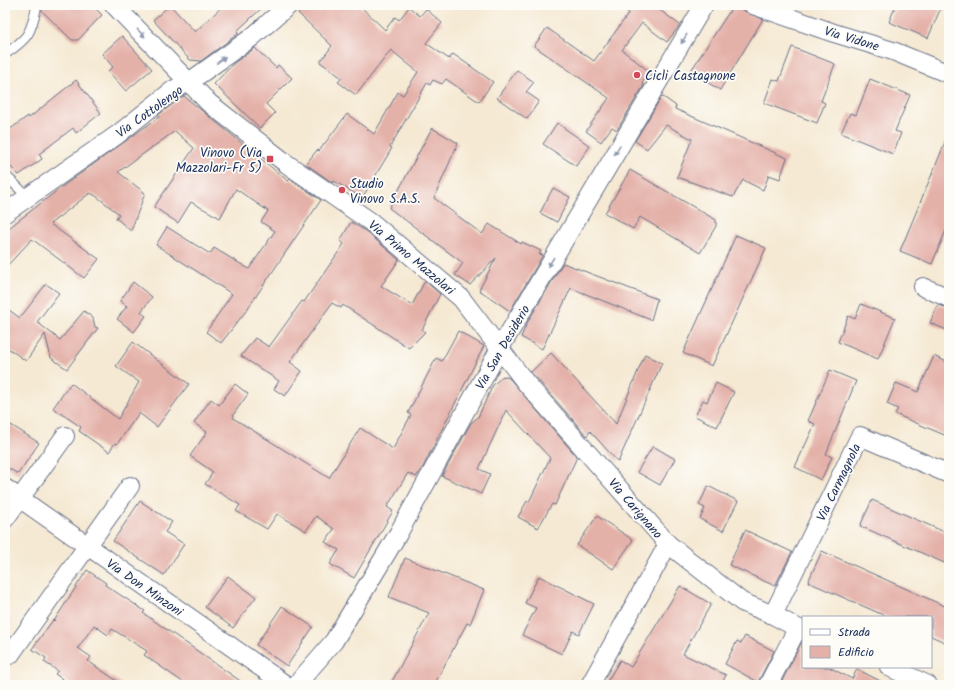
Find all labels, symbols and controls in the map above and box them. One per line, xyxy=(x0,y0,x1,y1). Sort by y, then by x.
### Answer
street label: Via Vidone xyxy=(821,21,882,58)
one-way arrow xyxy=(136,28,146,38)
one-way arrow xyxy=(680,33,687,45)
one-way arrow xyxy=(215,55,226,64)
place label: Cicli Castagnone xyxy=(645,66,736,87)
marker: Cicli Castagnone xyxy=(632,70,642,80)
street label: Via Cottolengo xyxy=(112,80,188,144)
place label: Vinovo (Via Mazzolari-Fr 5) xyxy=(176,143,262,179)
one-way arrow xyxy=(614,144,621,156)
marker: Vinovo (Via Mazzolari-Fr 5) xyxy=(265,154,275,164)
place label: Studio Vinovo S.A.S. xyxy=(350,174,420,210)
marker: Studio Vinovo S.A.S. xyxy=(337,185,347,195)
street label: Via Primo Mazzolari xyxy=(363,216,460,301)
one-way arrow xyxy=(547,257,555,267)
street label: Via San Desiderio xyxy=(470,301,536,394)
street label: Via Carmagnola xyxy=(811,440,867,525)
street label: Via Carignano xyxy=(602,474,667,544)
street label: Via Don Minzoni xyxy=(101,554,188,623)
legend xyxy=(802,616,932,668)
text: Strada xyxy=(838,623,871,642)
text: Edificio xyxy=(838,643,874,662)

